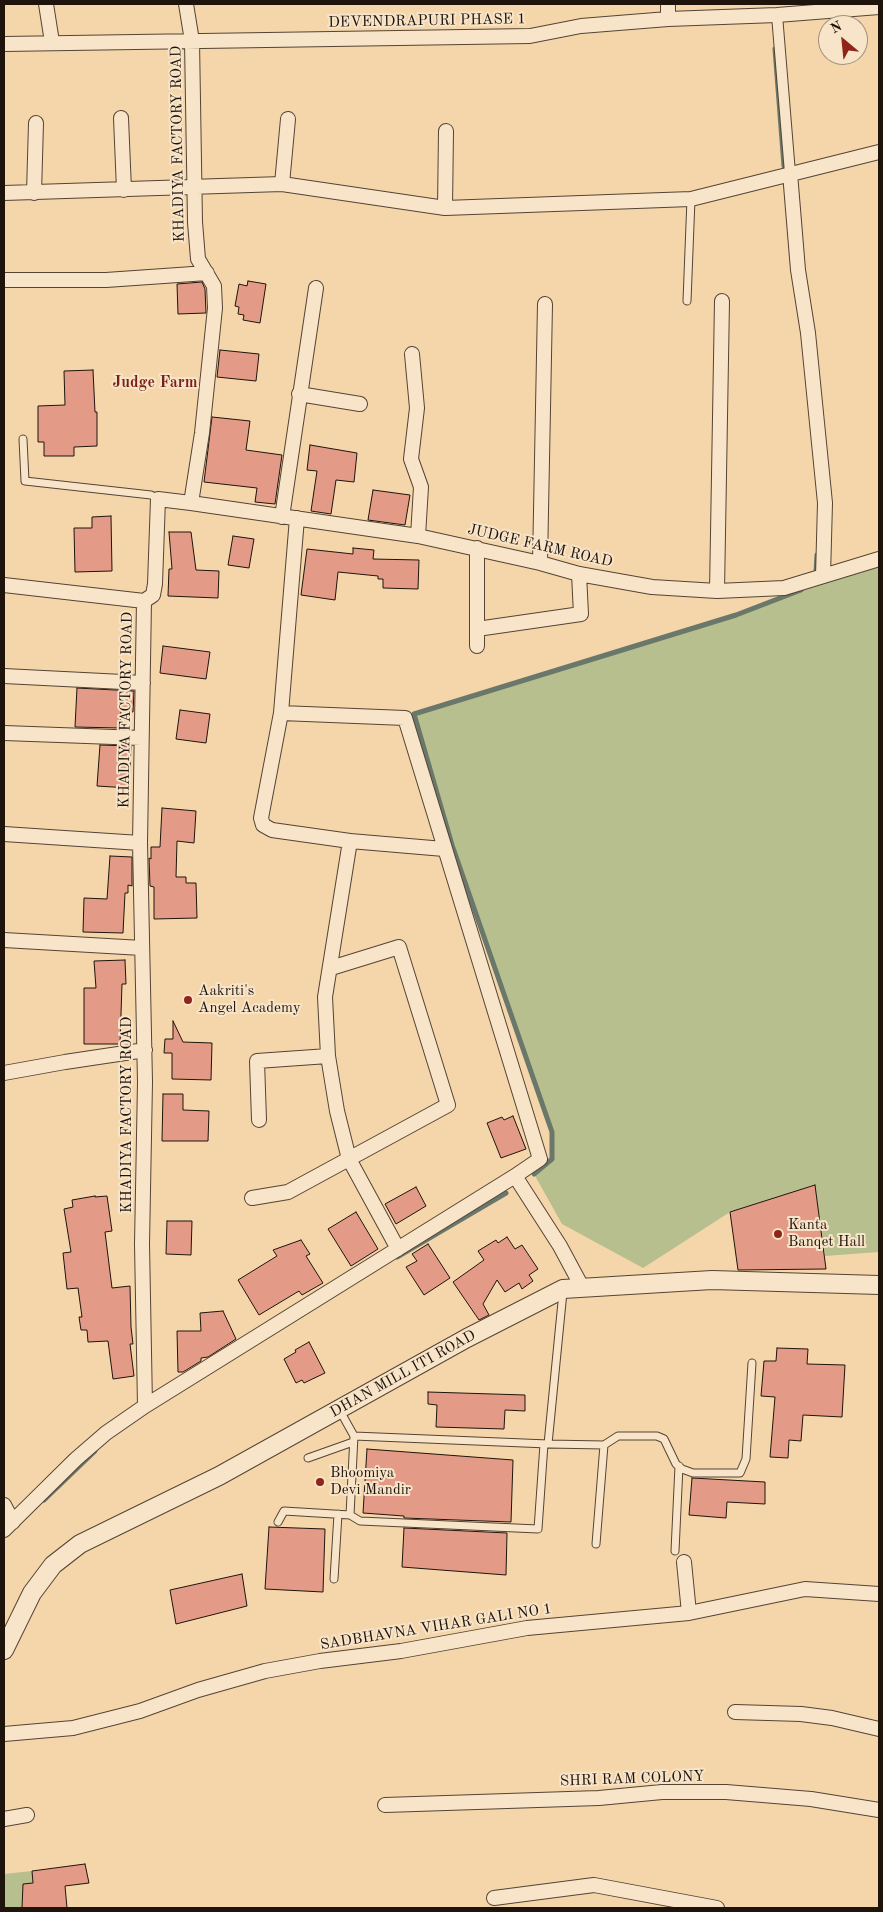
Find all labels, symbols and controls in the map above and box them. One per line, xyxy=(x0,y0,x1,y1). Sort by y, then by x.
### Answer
street label: DEVENDRAPURI PHASE 1 xyxy=(328,10,526,32)
north arrow xyxy=(818,15,868,65)
text: N xyxy=(828,19,844,36)
street label: KHADIYA FACTORY ROAD xyxy=(167,46,189,242)
district label: Judge Farm xyxy=(112,373,198,393)
street label: JUDGE FARM ROAD xyxy=(466,521,614,571)
street label: KHADIYA FACTORY ROAD xyxy=(115,612,137,808)
place label: Aakriti's Angel Academy xyxy=(198,982,301,1017)
marker: Aakriti's Angel Academy xyxy=(182,994,194,1006)
street label: KHADIYA FACTORY ROAD xyxy=(118,1017,136,1213)
place label: Kanta Banqet Hall xyxy=(788,1216,865,1251)
marker: Kanta Banqet Hall xyxy=(772,1228,784,1240)
street label: DHAN MILL ITI ROAD xyxy=(327,1326,479,1422)
place label: Bhoomiya Devi Mandir xyxy=(330,1464,411,1499)
marker: Bhoomiya Devi Mandir xyxy=(314,1476,326,1488)
street label: SADBHAVNA VIHAR GALI NO 1 xyxy=(319,1600,553,1654)
street label: SHRI RAM COLONY xyxy=(559,1767,705,1791)

